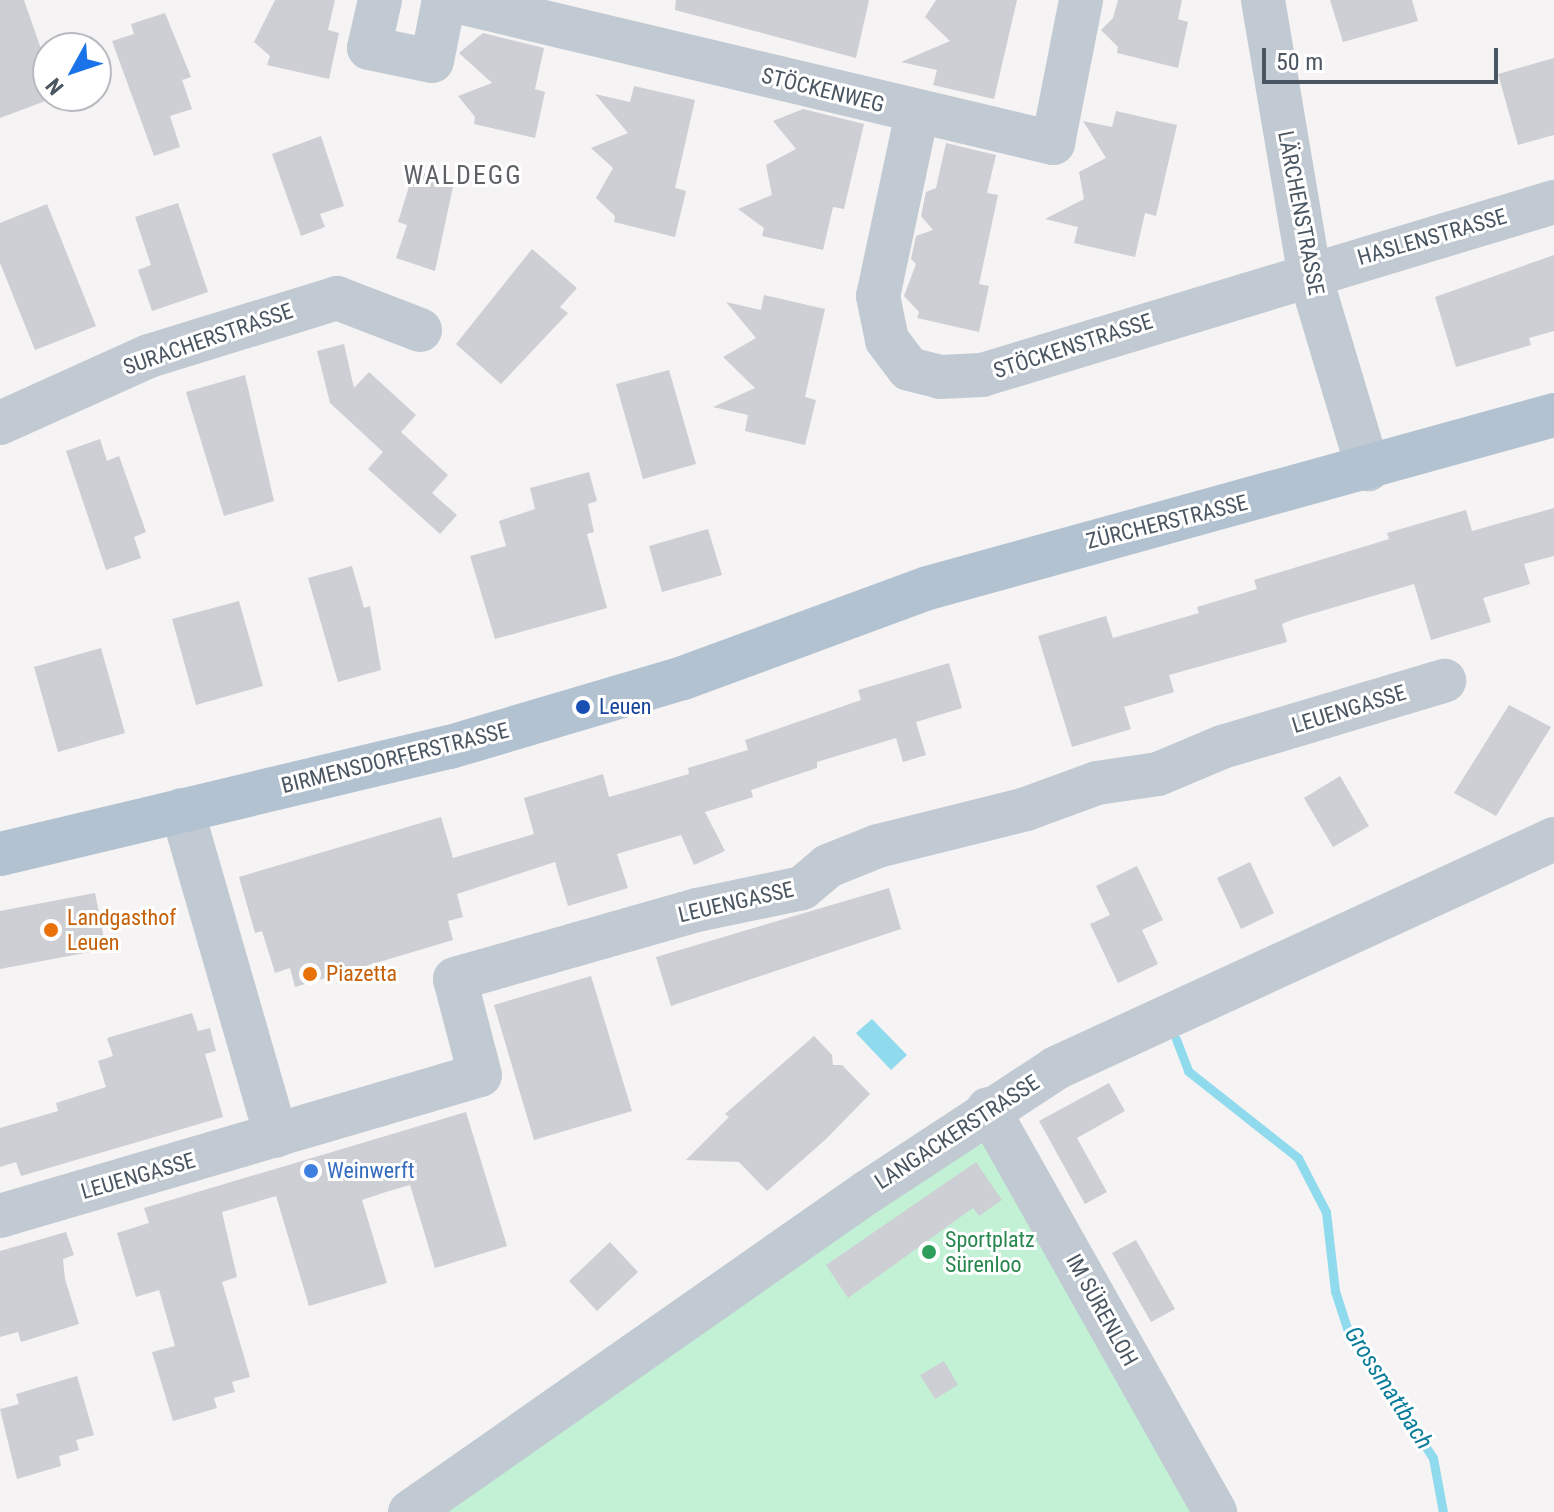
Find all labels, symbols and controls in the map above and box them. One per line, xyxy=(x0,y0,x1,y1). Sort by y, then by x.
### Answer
north arrow xyxy=(32,32,112,112)
scale bar xyxy=(1266,32,1502,82)
text: 50 m xyxy=(1276,48,1323,76)
street label: STÖCKENWEG xyxy=(759,62,887,118)
text: N xyxy=(41,73,69,100)
street label: LÄRCHENSTRASSE xyxy=(1272,129,1330,297)
district label: WALDEGG xyxy=(403,160,523,192)
street label: HASLENSTRASSE xyxy=(1354,203,1510,271)
street label: SURACHERSTRASSE xyxy=(120,298,296,380)
street label: STÖCKENSTRASSE xyxy=(990,308,1156,384)
street label: ZÜRCHERSTRASSE xyxy=(1084,489,1250,555)
street label: LEUENGASSE xyxy=(1289,679,1409,739)
place label: Leuen xyxy=(599,694,651,720)
marker: Leuen xyxy=(574,698,592,716)
street label: BIRMENSDORFERSTRASSE xyxy=(279,717,511,799)
street label: LEUENGASSE xyxy=(676,876,796,928)
place label: Landgasthof Leuen xyxy=(67,904,176,956)
marker: Landgasthof Leuen xyxy=(42,921,60,939)
place label: Piazetta xyxy=(326,961,397,987)
marker: Piazetta xyxy=(301,965,319,983)
street label: LANGACKERSTRASSE xyxy=(870,1069,1044,1195)
street label: LEUENGASSE xyxy=(78,1147,198,1205)
place label: Weinwerft xyxy=(327,1158,414,1184)
marker: Weinwerft xyxy=(302,1162,320,1180)
place label: Sportplatz Sürenloo xyxy=(945,1226,1035,1278)
marker: Sportplatz Sürenloo xyxy=(920,1243,938,1261)
street label: IM SÜRENLOH xyxy=(1060,1249,1144,1371)
water label: Grossmattbach xyxy=(1338,1321,1438,1455)

